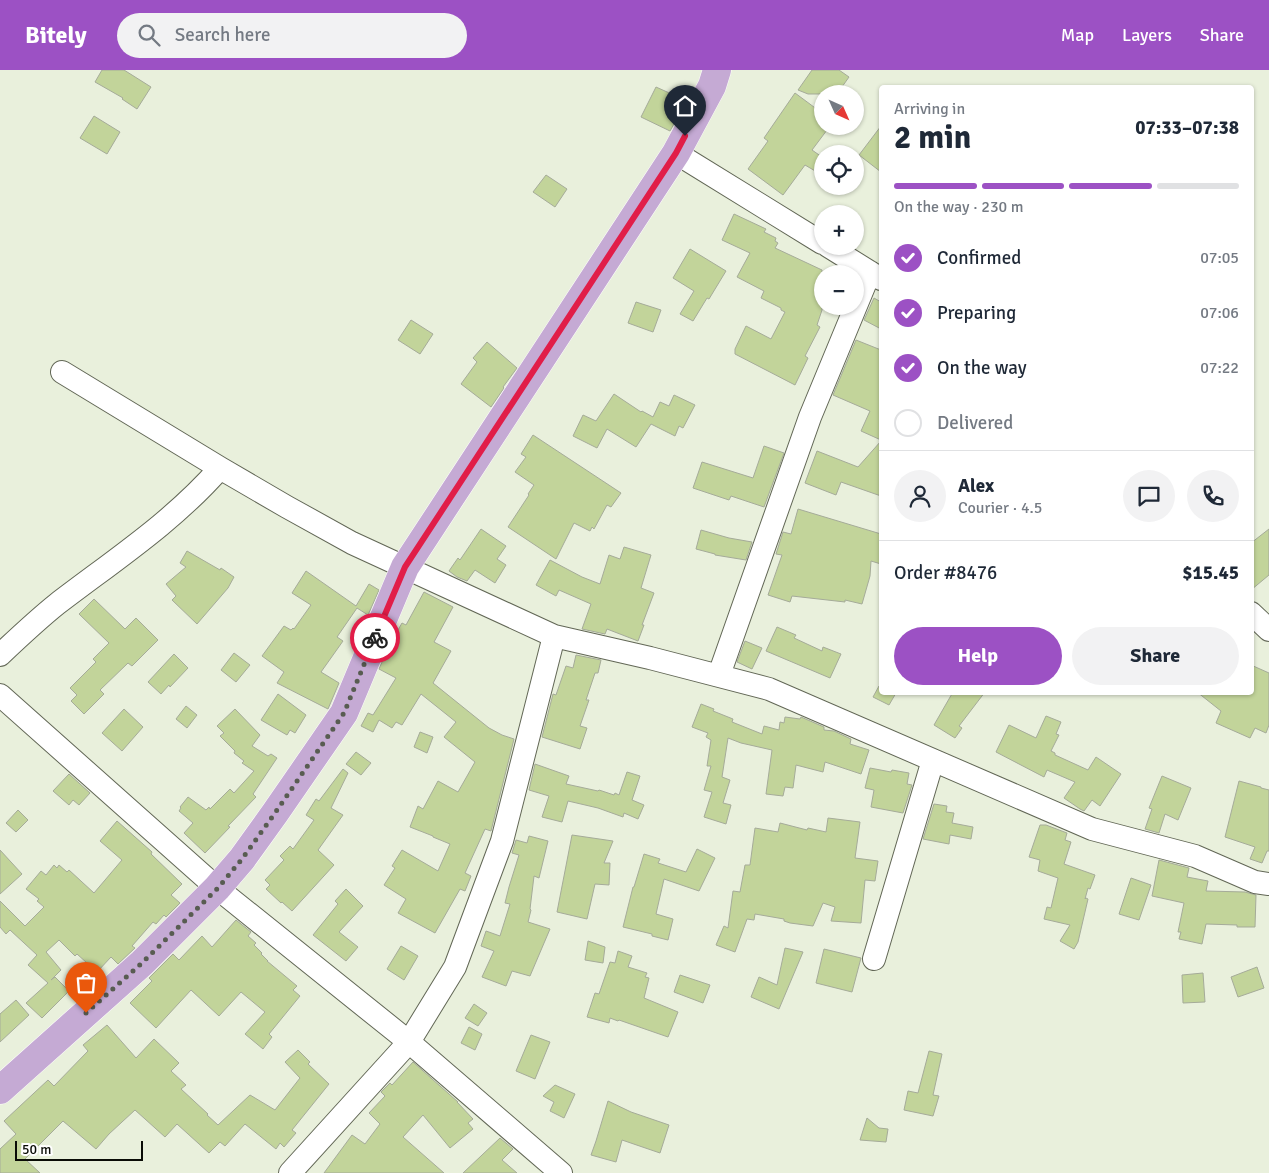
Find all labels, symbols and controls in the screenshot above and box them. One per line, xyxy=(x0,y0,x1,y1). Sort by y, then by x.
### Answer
search box xyxy=(117,13,467,58)
text: Bitely xyxy=(25,20,87,50)
icon: search xyxy=(135,21,163,49)
text: Search here xyxy=(175,23,270,47)
text: Map xyxy=(1061,24,1094,46)
text: Layers xyxy=(1122,24,1172,46)
text: Share xyxy=(1200,24,1244,46)
pin xyxy=(664,85,706,136)
north arrow xyxy=(814,85,864,135)
map controls xyxy=(814,85,864,315)
icon: home xyxy=(671,92,699,120)
text: Arriving in xyxy=(894,99,965,119)
text: 07:33–07:38 xyxy=(1135,116,1239,140)
text: 2 min xyxy=(894,118,971,157)
button: locate xyxy=(814,145,864,195)
text: On the way · 230 m xyxy=(894,197,1024,217)
button: + xyxy=(814,205,864,255)
icon: check xyxy=(894,244,922,272)
text: Confirmed xyxy=(937,246,1021,270)
text: 07:05 xyxy=(1200,248,1239,268)
button: − xyxy=(814,265,864,315)
icon: check xyxy=(894,299,922,327)
text: Preparing xyxy=(937,301,1016,325)
text: 07:06 xyxy=(1200,303,1239,323)
icon: check xyxy=(894,354,922,382)
text: On the way xyxy=(937,356,1027,380)
text: 07:22 xyxy=(1200,358,1239,378)
text: Delivered xyxy=(937,411,1013,435)
button: person xyxy=(894,470,946,522)
button: chat xyxy=(1123,470,1175,522)
button: phone xyxy=(1187,470,1239,522)
text: Alex xyxy=(958,474,994,498)
text: Courier · 4.5 xyxy=(958,498,1042,518)
text: Order #8476 xyxy=(894,561,997,585)
text: $15.45 xyxy=(1182,561,1239,585)
courier xyxy=(350,613,400,663)
icon: bike xyxy=(361,624,389,652)
button: Help xyxy=(894,627,1062,685)
button: Share xyxy=(1072,627,1239,685)
pin xyxy=(65,962,107,1013)
icon: bag xyxy=(72,969,100,997)
scale bar xyxy=(15,1138,142,1161)
text: 50 m xyxy=(22,1141,51,1158)

